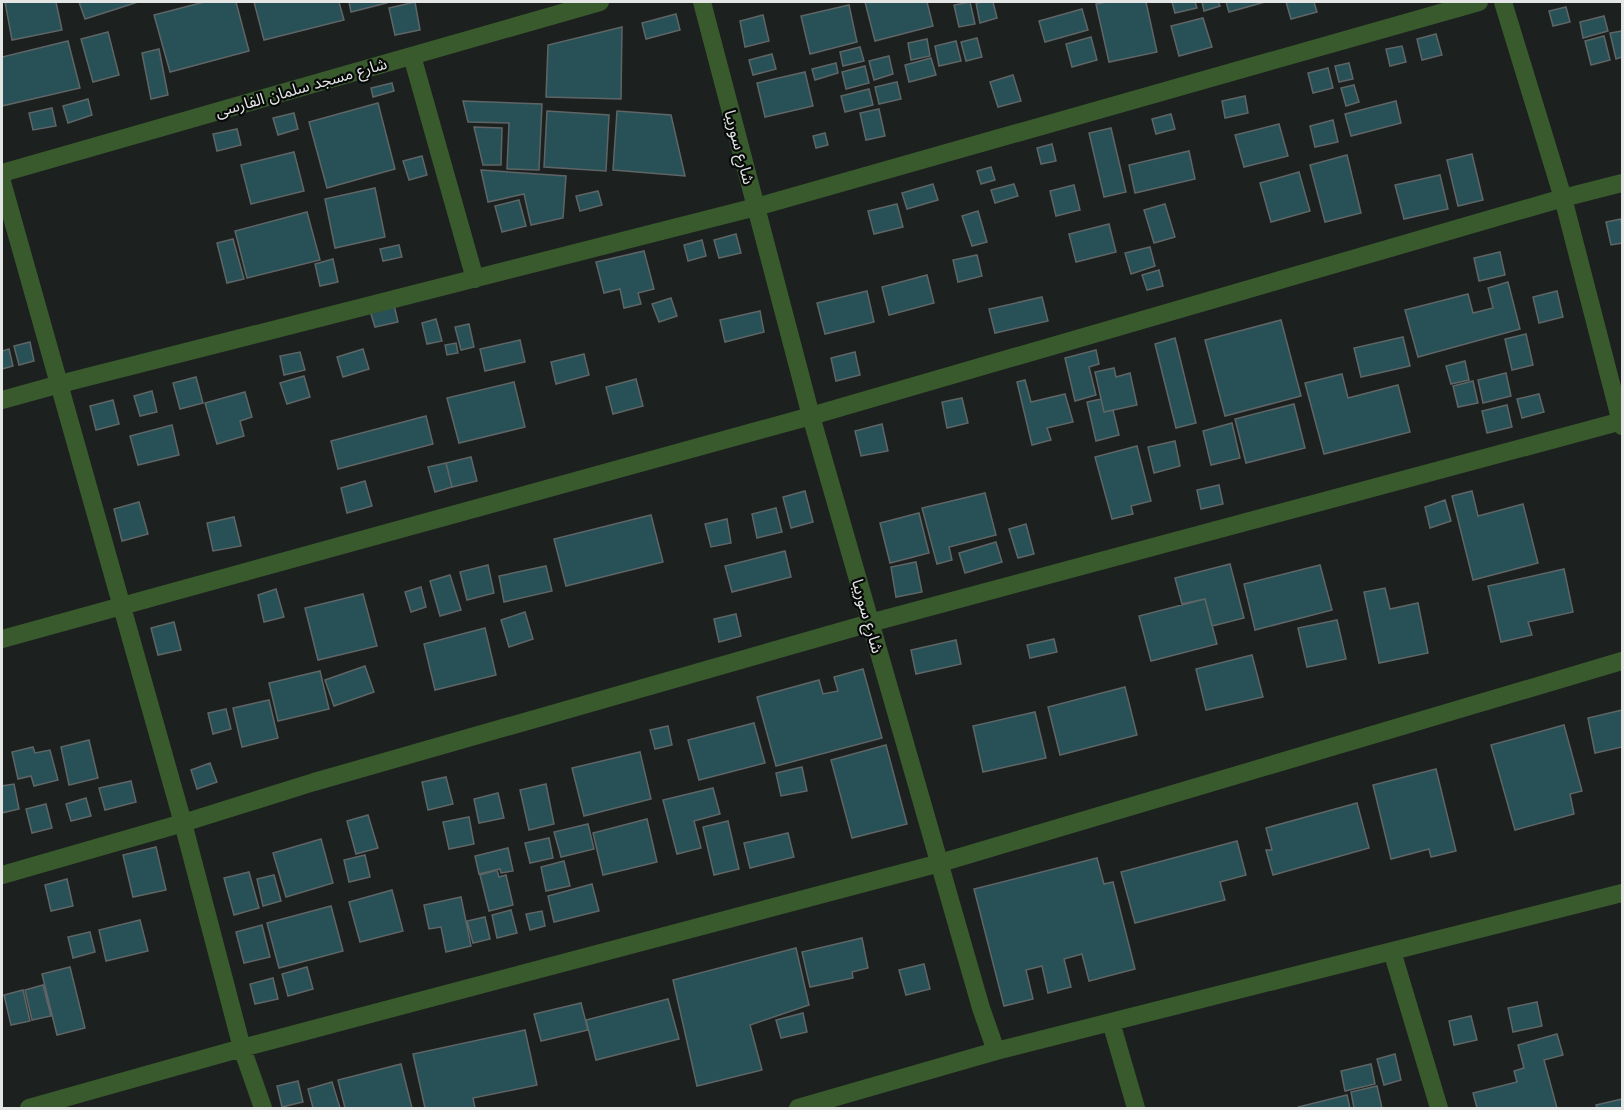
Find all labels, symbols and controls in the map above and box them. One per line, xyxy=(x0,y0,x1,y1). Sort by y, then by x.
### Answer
street label: شارع مسجد سلمان الفارسى xyxy=(213,53,390,124)
street label: شارع سوريبا xyxy=(718,108,760,187)
street label: شارع سوريبا xyxy=(845,577,888,656)

